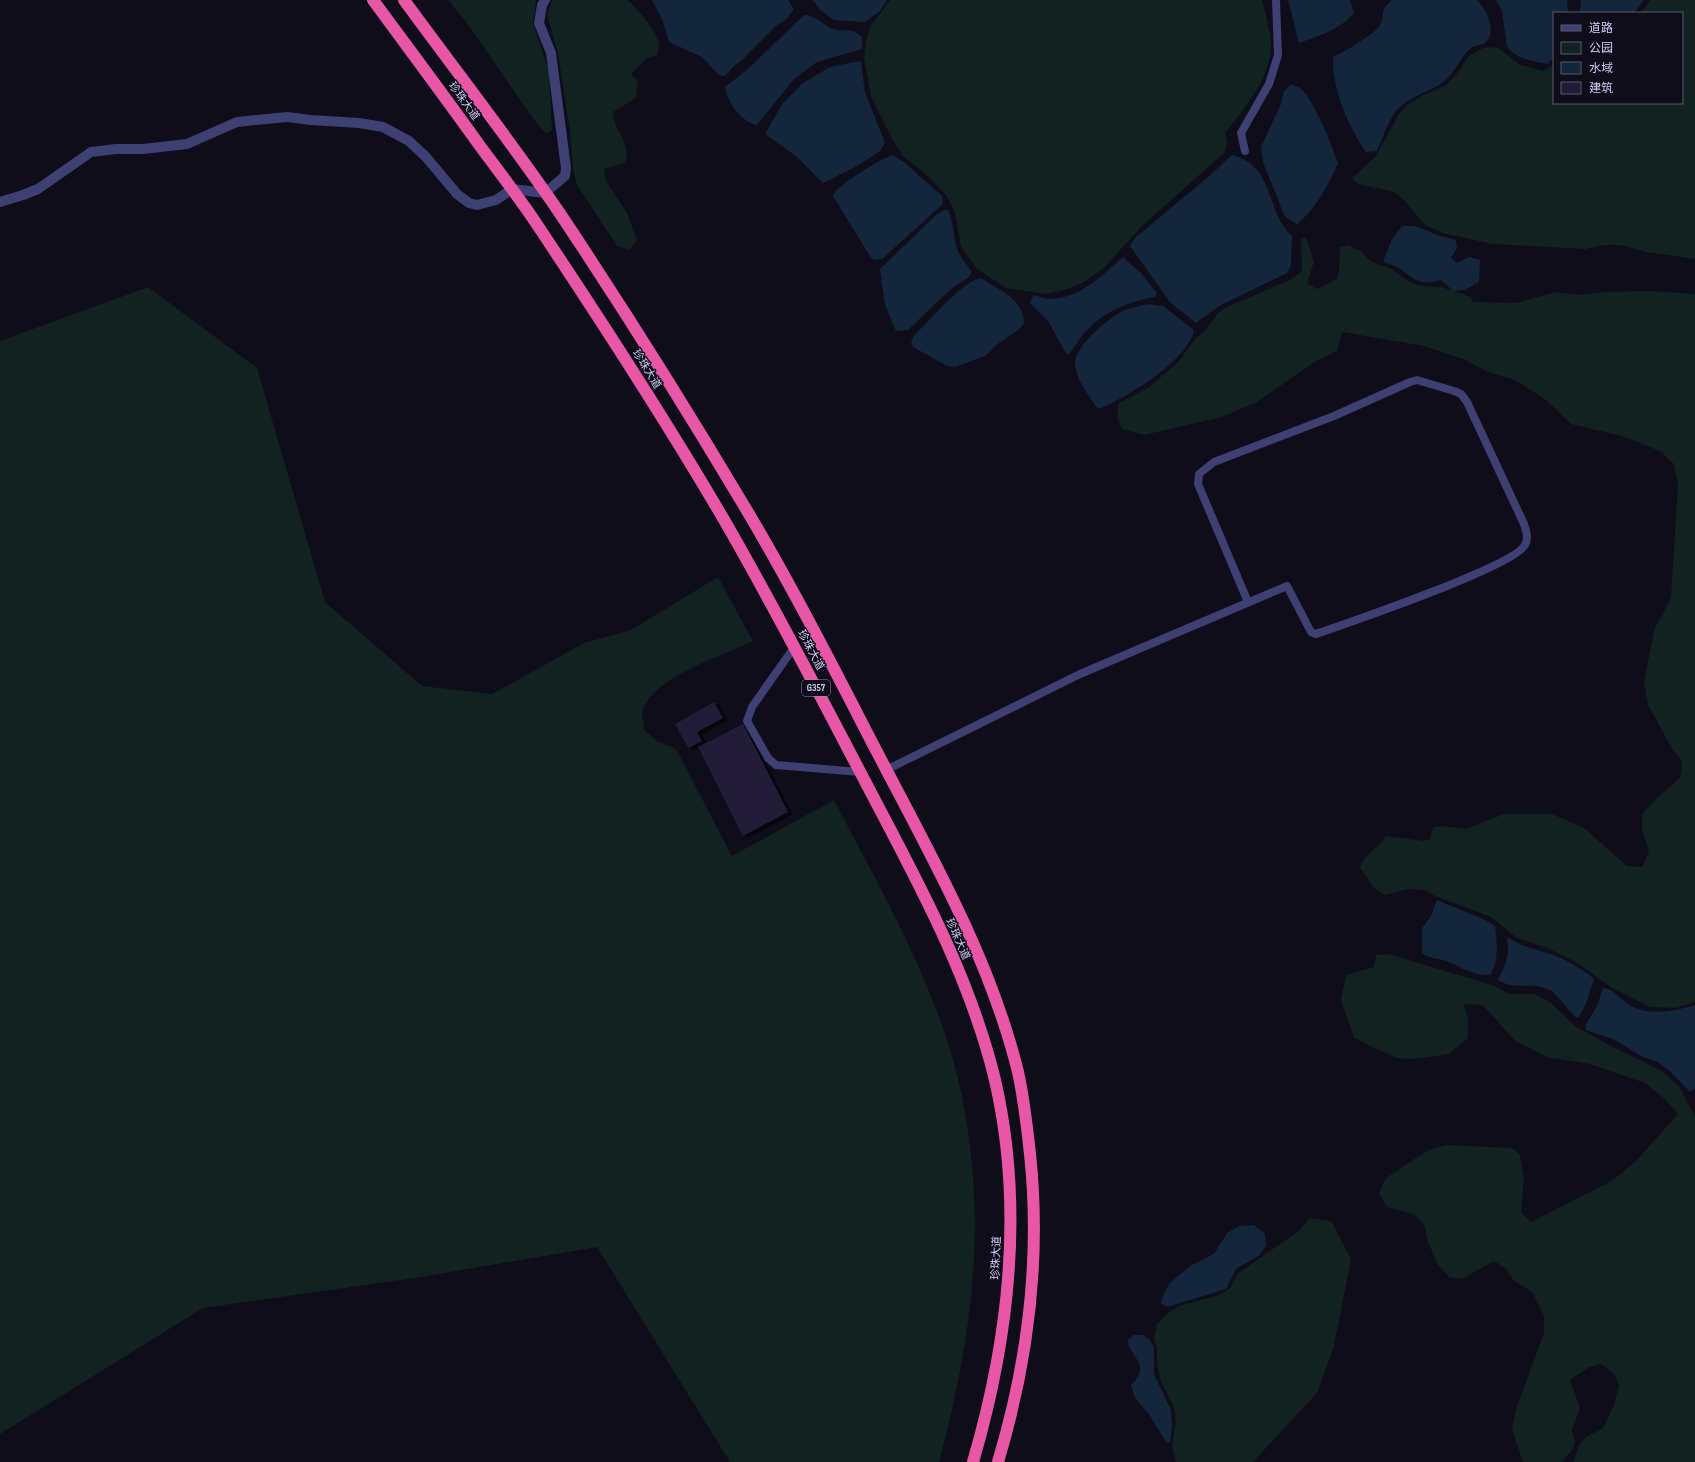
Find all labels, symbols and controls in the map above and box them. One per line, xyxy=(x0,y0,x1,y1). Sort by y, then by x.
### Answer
legend xyxy=(1553,12,1683,104)
text: 道路 xyxy=(1589,21,1613,36)
text: 公园 xyxy=(1589,41,1613,56)
text: 水域 xyxy=(1589,61,1613,76)
street label: 珍珠大道 xyxy=(446,79,482,123)
text: 建筑 xyxy=(1589,81,1613,96)
street label: 珍珠大道 xyxy=(630,347,664,391)
street label: 珍珠大道 xyxy=(795,628,827,672)
road number: G357 xyxy=(802,680,830,696)
street label: 珍珠大道 xyxy=(943,916,973,962)
street label: 珍珠大道 xyxy=(989,1236,1003,1280)

